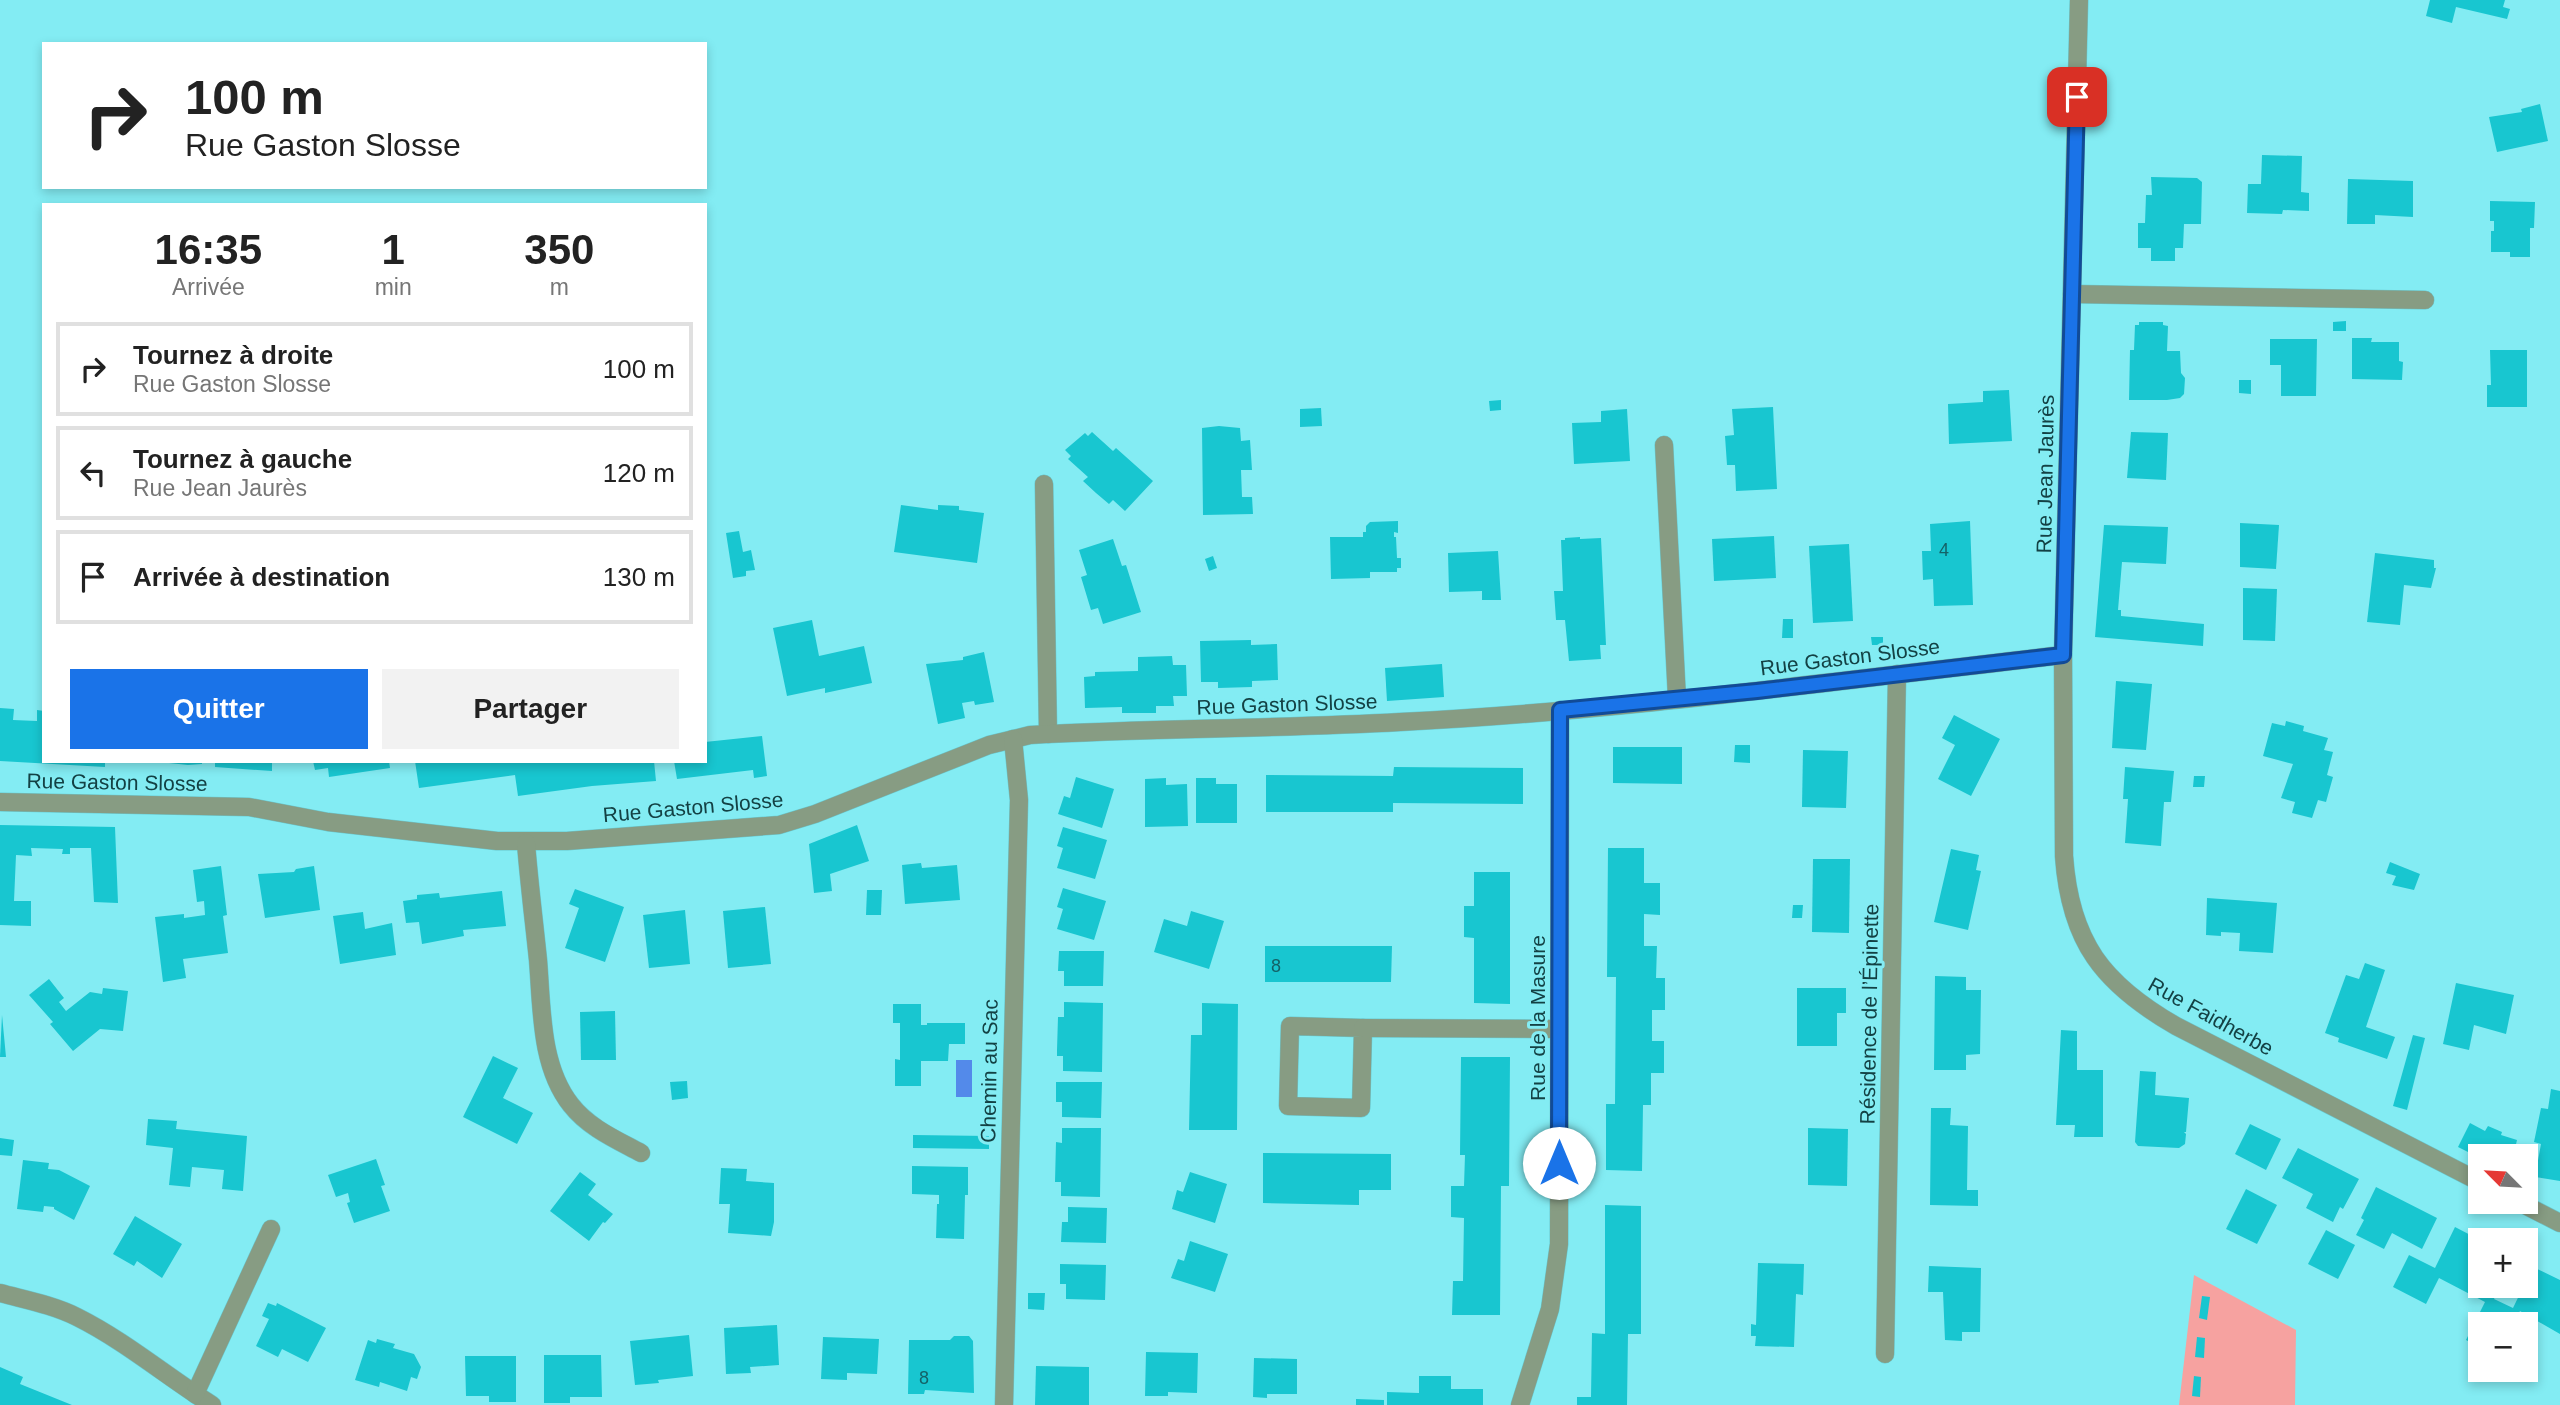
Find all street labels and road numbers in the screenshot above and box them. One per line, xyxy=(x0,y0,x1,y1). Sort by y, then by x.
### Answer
street label: Rue Jean Jaurès xyxy=(2032,394,2058,554)
street label: Rue Gaston Slosse xyxy=(1759,635,1941,679)
street label: Rue Gaston Slosse xyxy=(1196,689,1378,719)
street label: Rue Gaston Slosse xyxy=(26,769,208,795)
street label: Rue Gaston Slosse xyxy=(602,788,784,826)
street label: Résidence de l’Épinette xyxy=(1856,903,1882,1125)
street label: Rue de la Masure xyxy=(1526,935,1549,1101)
street label: Rue Faidherbe xyxy=(2145,972,2277,1060)
street label: Chemin au Sac xyxy=(976,999,1002,1143)

